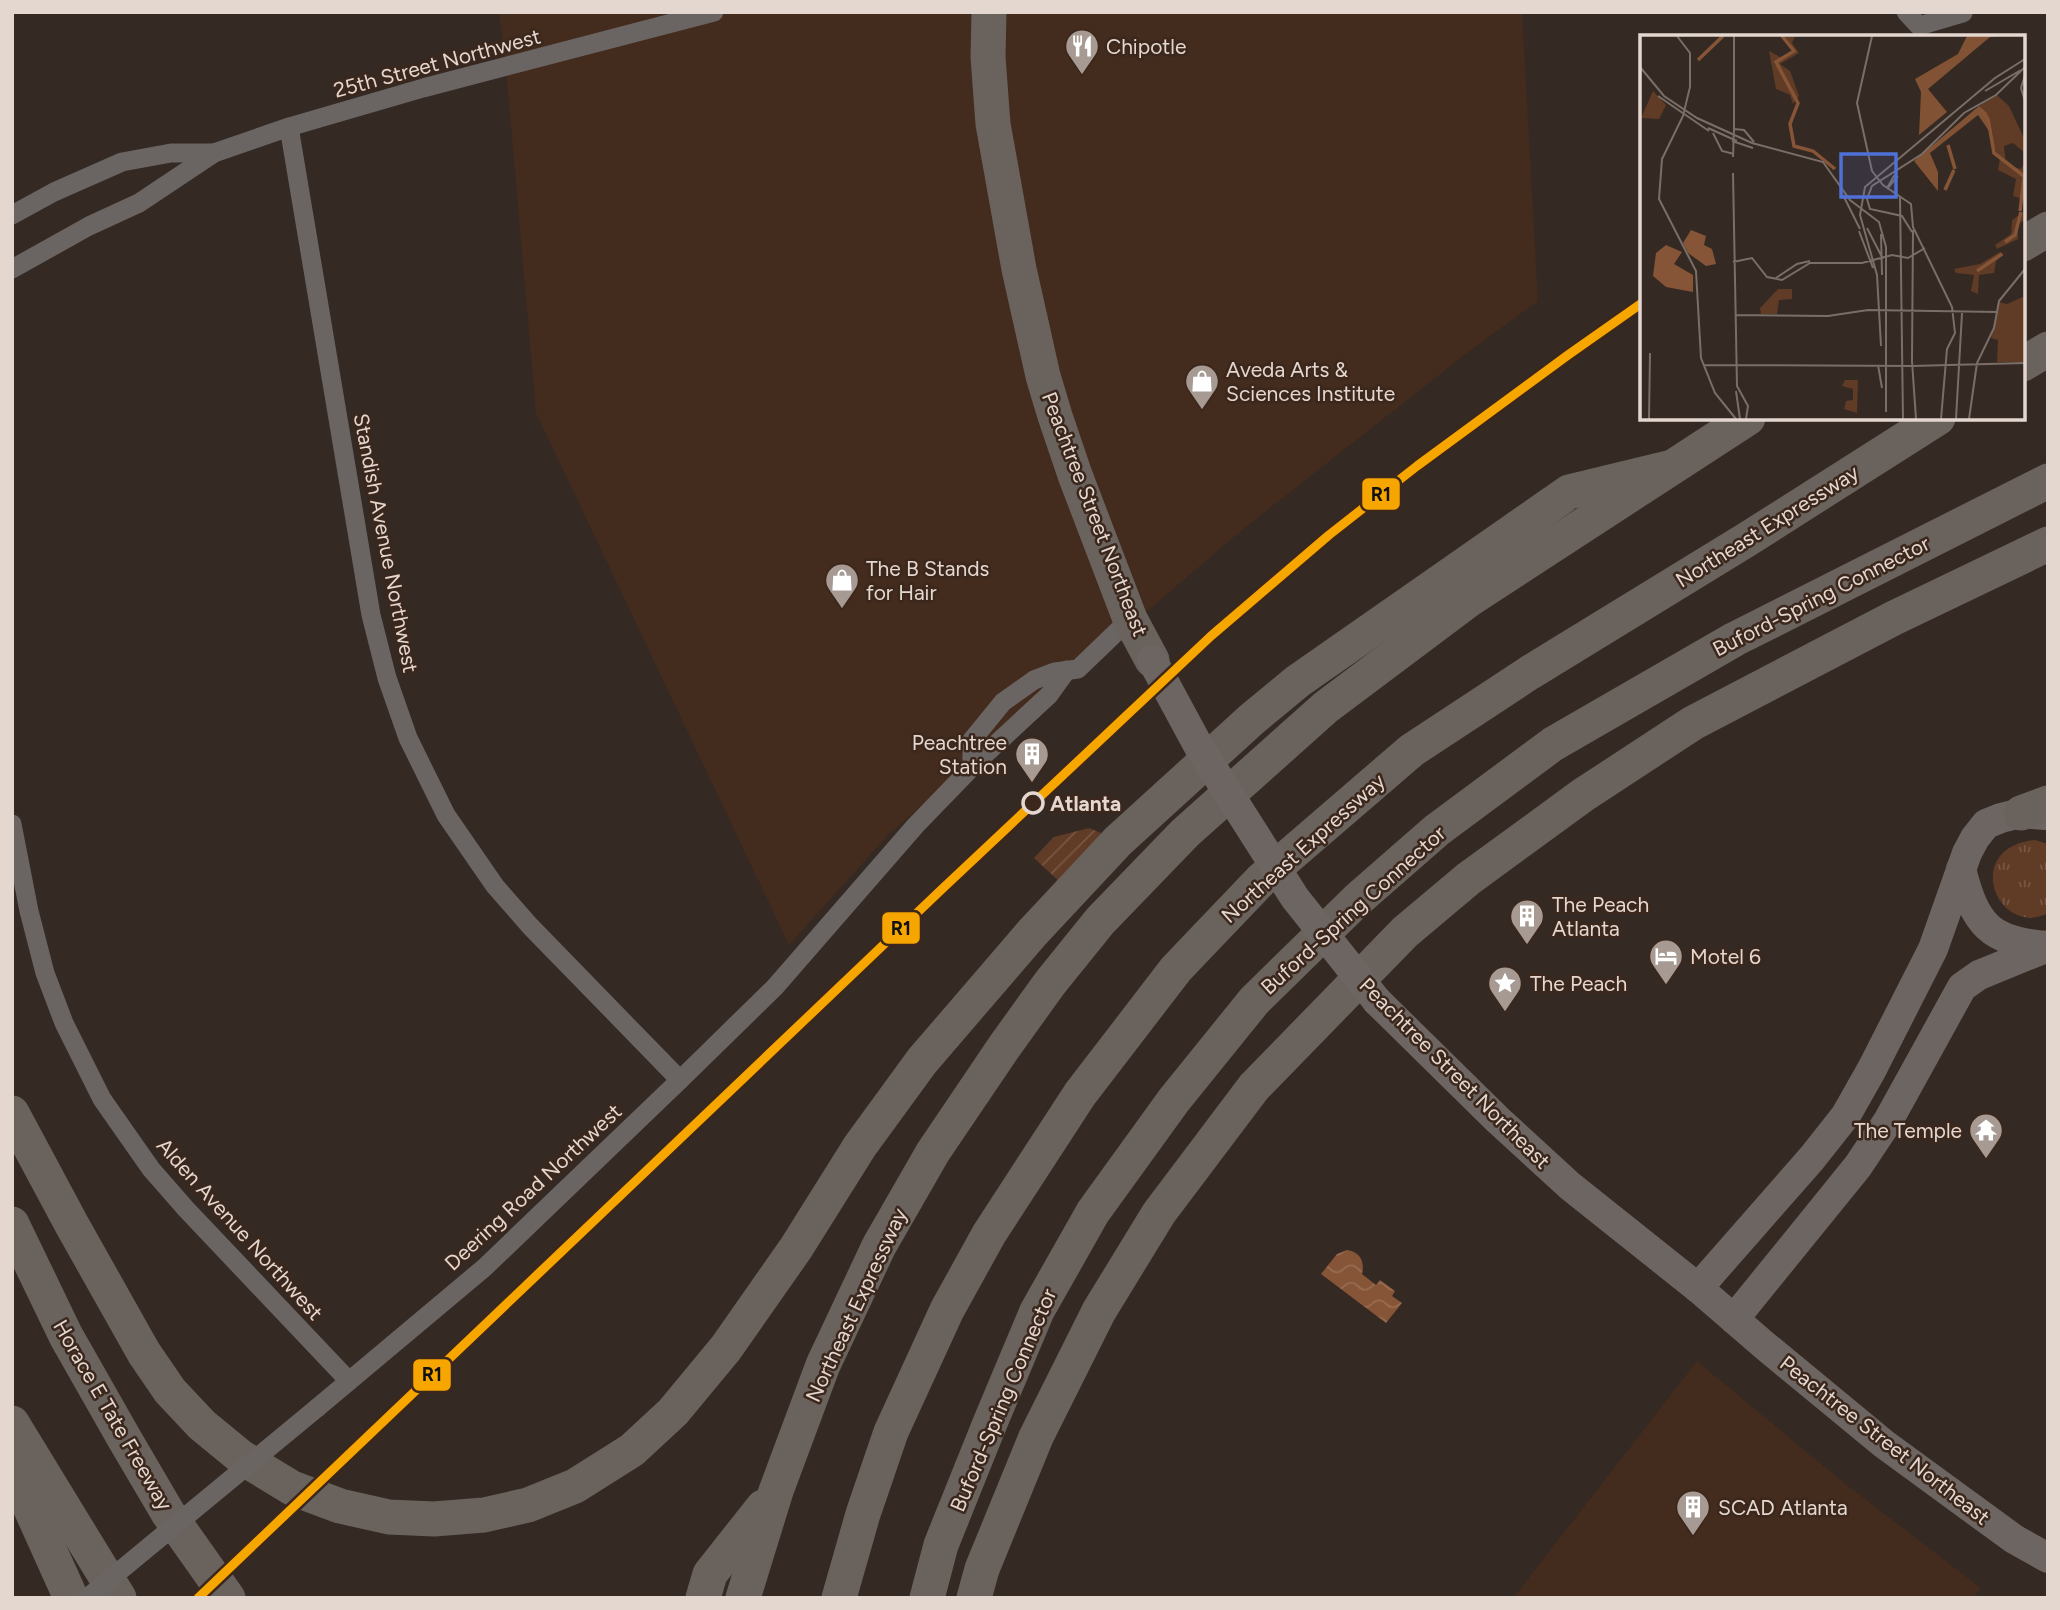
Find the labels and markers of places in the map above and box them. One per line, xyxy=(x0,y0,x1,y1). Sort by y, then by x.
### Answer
restaurant icon: Chipotle xyxy=(1063,27,1101,76)
place label: Chipotle xyxy=(1106,34,1186,59)
place label: Aveda Arts & Sciences Institute xyxy=(1226,357,1395,406)
shop icon: Aveda Arts & Sciences Institute xyxy=(1183,362,1221,411)
place label: The B Stands for Hair xyxy=(866,556,989,605)
shop icon: The B Stands for Hair xyxy=(823,561,861,610)
place label: Peachtree Station xyxy=(912,730,1007,779)
building icon: Peachtree Station xyxy=(1013,735,1051,784)
place label: Atlanta xyxy=(1050,791,1121,816)
marker: Atlanta xyxy=(1022,792,1044,814)
place label: The Peach Atlanta xyxy=(1552,892,1649,941)
building icon: The Peach Atlanta xyxy=(1508,897,1546,946)
hotel icon: Motel 6 xyxy=(1647,937,1685,986)
place label: Motel 6 xyxy=(1690,944,1761,969)
place icon: The Peach xyxy=(1486,964,1524,1013)
place label: The Peach xyxy=(1530,971,1627,996)
temple icon: The Temple xyxy=(1967,1111,2005,1160)
place label: The Temple xyxy=(1854,1118,1962,1143)
building icon: SCAD Atlanta xyxy=(1674,1488,1712,1537)
place label: SCAD Atlanta xyxy=(1718,1495,1848,1520)

